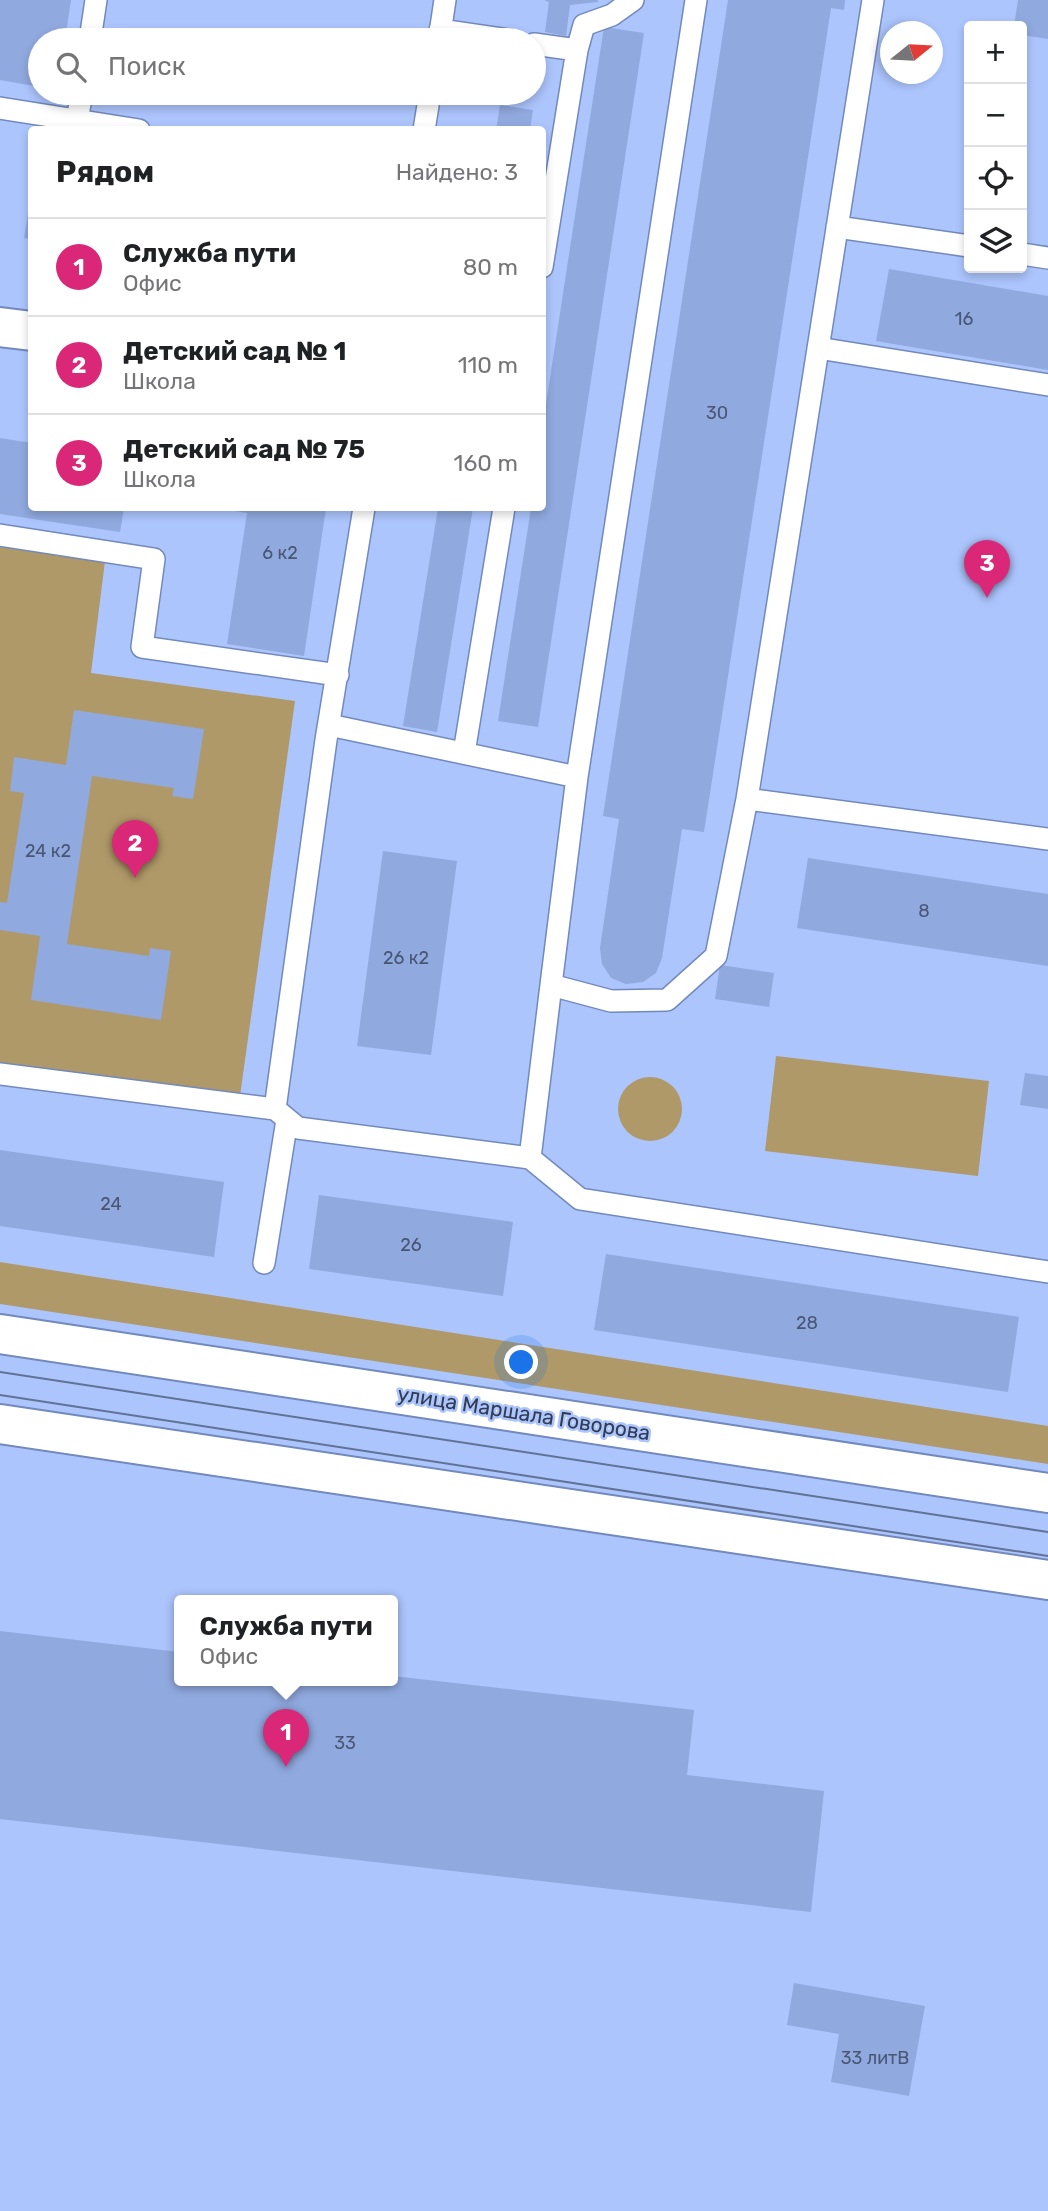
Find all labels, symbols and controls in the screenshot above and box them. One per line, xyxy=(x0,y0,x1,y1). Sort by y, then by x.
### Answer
north arrow xyxy=(880,21,943,84)
map controls xyxy=(964,21,1027,273)
button: + xyxy=(964,21,1027,84)
search box xyxy=(28,28,546,105)
icon: search xyxy=(52,48,90,86)
text: Поиск xyxy=(108,51,186,82)
button: − xyxy=(964,84,1027,147)
button: locate xyxy=(964,147,1027,210)
text: Рядом xyxy=(56,154,154,190)
text: Найдено: 3 xyxy=(396,158,518,186)
button: layers xyxy=(964,210,1027,273)
text: Служба пути xyxy=(123,238,296,269)
text: 1 xyxy=(73,253,85,281)
text: 80 m xyxy=(463,253,518,281)
text: Офис xyxy=(123,269,182,297)
house number: 16 xyxy=(955,308,973,330)
text: Детский сад № 1 xyxy=(123,336,346,367)
text: 2 xyxy=(72,351,86,379)
text: 110 m xyxy=(458,351,518,379)
text: Школа xyxy=(123,367,196,395)
house number: 30 xyxy=(706,402,728,424)
text: Детский сад № 75 xyxy=(123,434,365,465)
text: 3 xyxy=(71,449,87,477)
text: 160 m xyxy=(454,449,518,477)
text: Школа xyxy=(123,465,196,493)
pin: 3 xyxy=(964,540,1010,598)
house number: 6 к2 xyxy=(262,542,298,564)
pin: 2 xyxy=(112,820,158,878)
house number: 24 к2 xyxy=(25,840,71,862)
house number: 8 xyxy=(918,900,930,922)
house number: 26 к2 xyxy=(383,947,429,969)
house number: 24 xyxy=(100,1193,122,1215)
house number: 26 xyxy=(400,1234,422,1256)
house number: 28 xyxy=(796,1312,818,1334)
your location xyxy=(504,1345,538,1379)
street label: улица Маршала Говорова xyxy=(396,1381,652,1445)
popup xyxy=(174,1595,398,1686)
text: Служба пути xyxy=(199,1611,373,1642)
text: Офис xyxy=(199,1642,258,1670)
pin: 1 xyxy=(263,1709,309,1767)
house number: 33 xyxy=(334,1732,356,1754)
house number: 33 литВ xyxy=(841,2047,909,2069)

